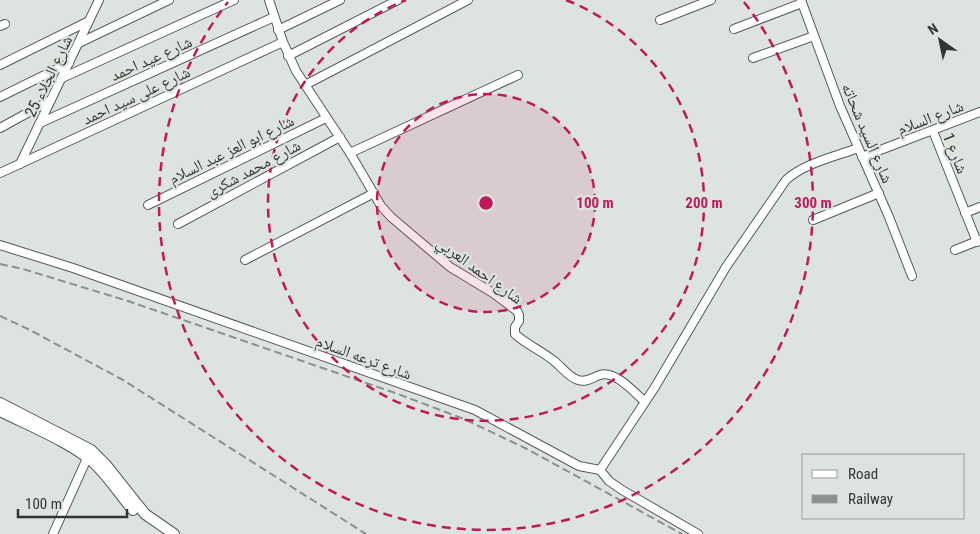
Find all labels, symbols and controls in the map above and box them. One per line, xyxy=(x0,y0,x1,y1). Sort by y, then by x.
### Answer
north arrow xyxy=(915,15,965,65)
text: N xyxy=(925,20,941,38)
street label: شارع الجلاء 25 xyxy=(21,32,77,120)
street label: شارع عيد احمد xyxy=(107,32,195,86)
street label: شارع على سيد احمد xyxy=(79,62,193,130)
street label: شارع السيد شحاته xyxy=(837,80,897,186)
street label: شارع السلام xyxy=(894,96,966,140)
street label: شارع ابو العز عبد السلام xyxy=(166,111,297,189)
street label: شارع 1 xyxy=(938,130,972,177)
street label: شارع محمد شكرى xyxy=(203,136,304,202)
centre of rings xyxy=(477,194,495,212)
text: 100 m xyxy=(576,194,614,212)
text: 200 m xyxy=(685,194,723,212)
text: 300 m xyxy=(794,194,832,212)
street label: شارع احمد العربي xyxy=(431,233,526,310)
street label: شارع ترعه السلام xyxy=(313,331,414,385)
legend xyxy=(802,454,965,519)
text: Road xyxy=(848,465,878,483)
scale bar xyxy=(18,486,126,518)
text: Railway xyxy=(848,490,893,508)
text: 100 m xyxy=(25,495,62,513)

